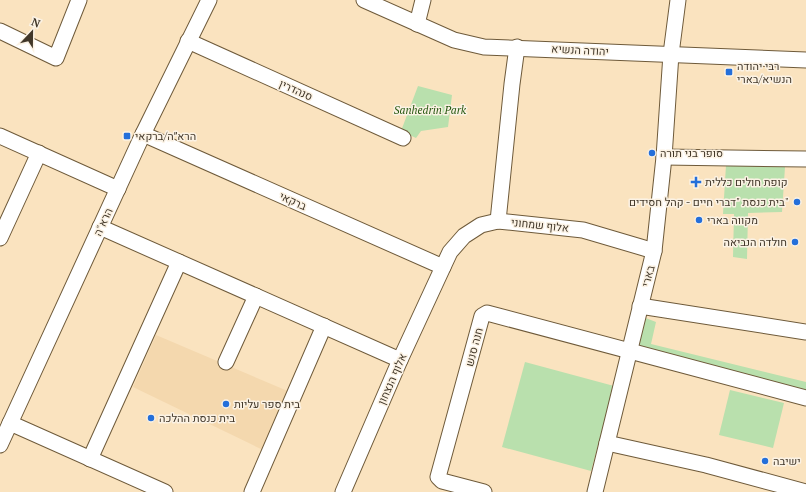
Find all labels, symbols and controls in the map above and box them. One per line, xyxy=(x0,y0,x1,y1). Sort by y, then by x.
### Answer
north arrow xyxy=(12,12,52,52)
text: N xyxy=(29,15,43,31)
street label: יהודה הנשיא xyxy=(551,42,609,58)
place label: רבי יהודה הנשיא/בארי xyxy=(737,59,792,86)
marker: רבי יהודה הנשיא/בארי xyxy=(724,67,734,77)
street label: סנהדרין xyxy=(277,76,315,104)
park label: Sanhedrin Park xyxy=(394,103,467,117)
place label: הרא״ה/ברקאי xyxy=(135,129,196,143)
marker: הרא״ה/ברקאי xyxy=(122,131,132,141)
place label: סופר בני תורה xyxy=(660,146,723,160)
marker: סופר בני תורה xyxy=(647,148,657,158)
place label: קופת חולים כללית xyxy=(705,175,787,189)
marker: קופת חולים כללית xyxy=(690,176,702,188)
street label: ברקאי xyxy=(277,189,309,213)
place label: בית כנסת "דברי חיים - קהל חסידים" xyxy=(629,195,789,209)
marker: בית כנסת "דברי חיים - קהל חסידים" xyxy=(792,197,802,207)
street label: הרא"ה xyxy=(90,206,116,238)
place label: מקווה בארי xyxy=(707,213,758,227)
street label: אלוף שמחוני xyxy=(510,215,570,235)
marker: מקווה בארי xyxy=(694,215,704,225)
place label: חולדה הנביאה xyxy=(723,235,787,249)
marker: חולדה הנביאה xyxy=(790,237,800,247)
street label: בארי xyxy=(638,264,658,288)
street label: חנה סנש xyxy=(462,326,486,368)
street label: אלוף הנצחון xyxy=(374,351,410,407)
place label: בית ספר עליות xyxy=(234,397,300,411)
marker: בית ספר עליות xyxy=(221,399,231,409)
place label: בית כנסת ההלכה xyxy=(159,411,235,425)
marker: בית כנסת ההלכה xyxy=(146,413,156,423)
place label: ישיבה xyxy=(773,454,801,468)
marker: ישיבה xyxy=(760,456,770,466)

